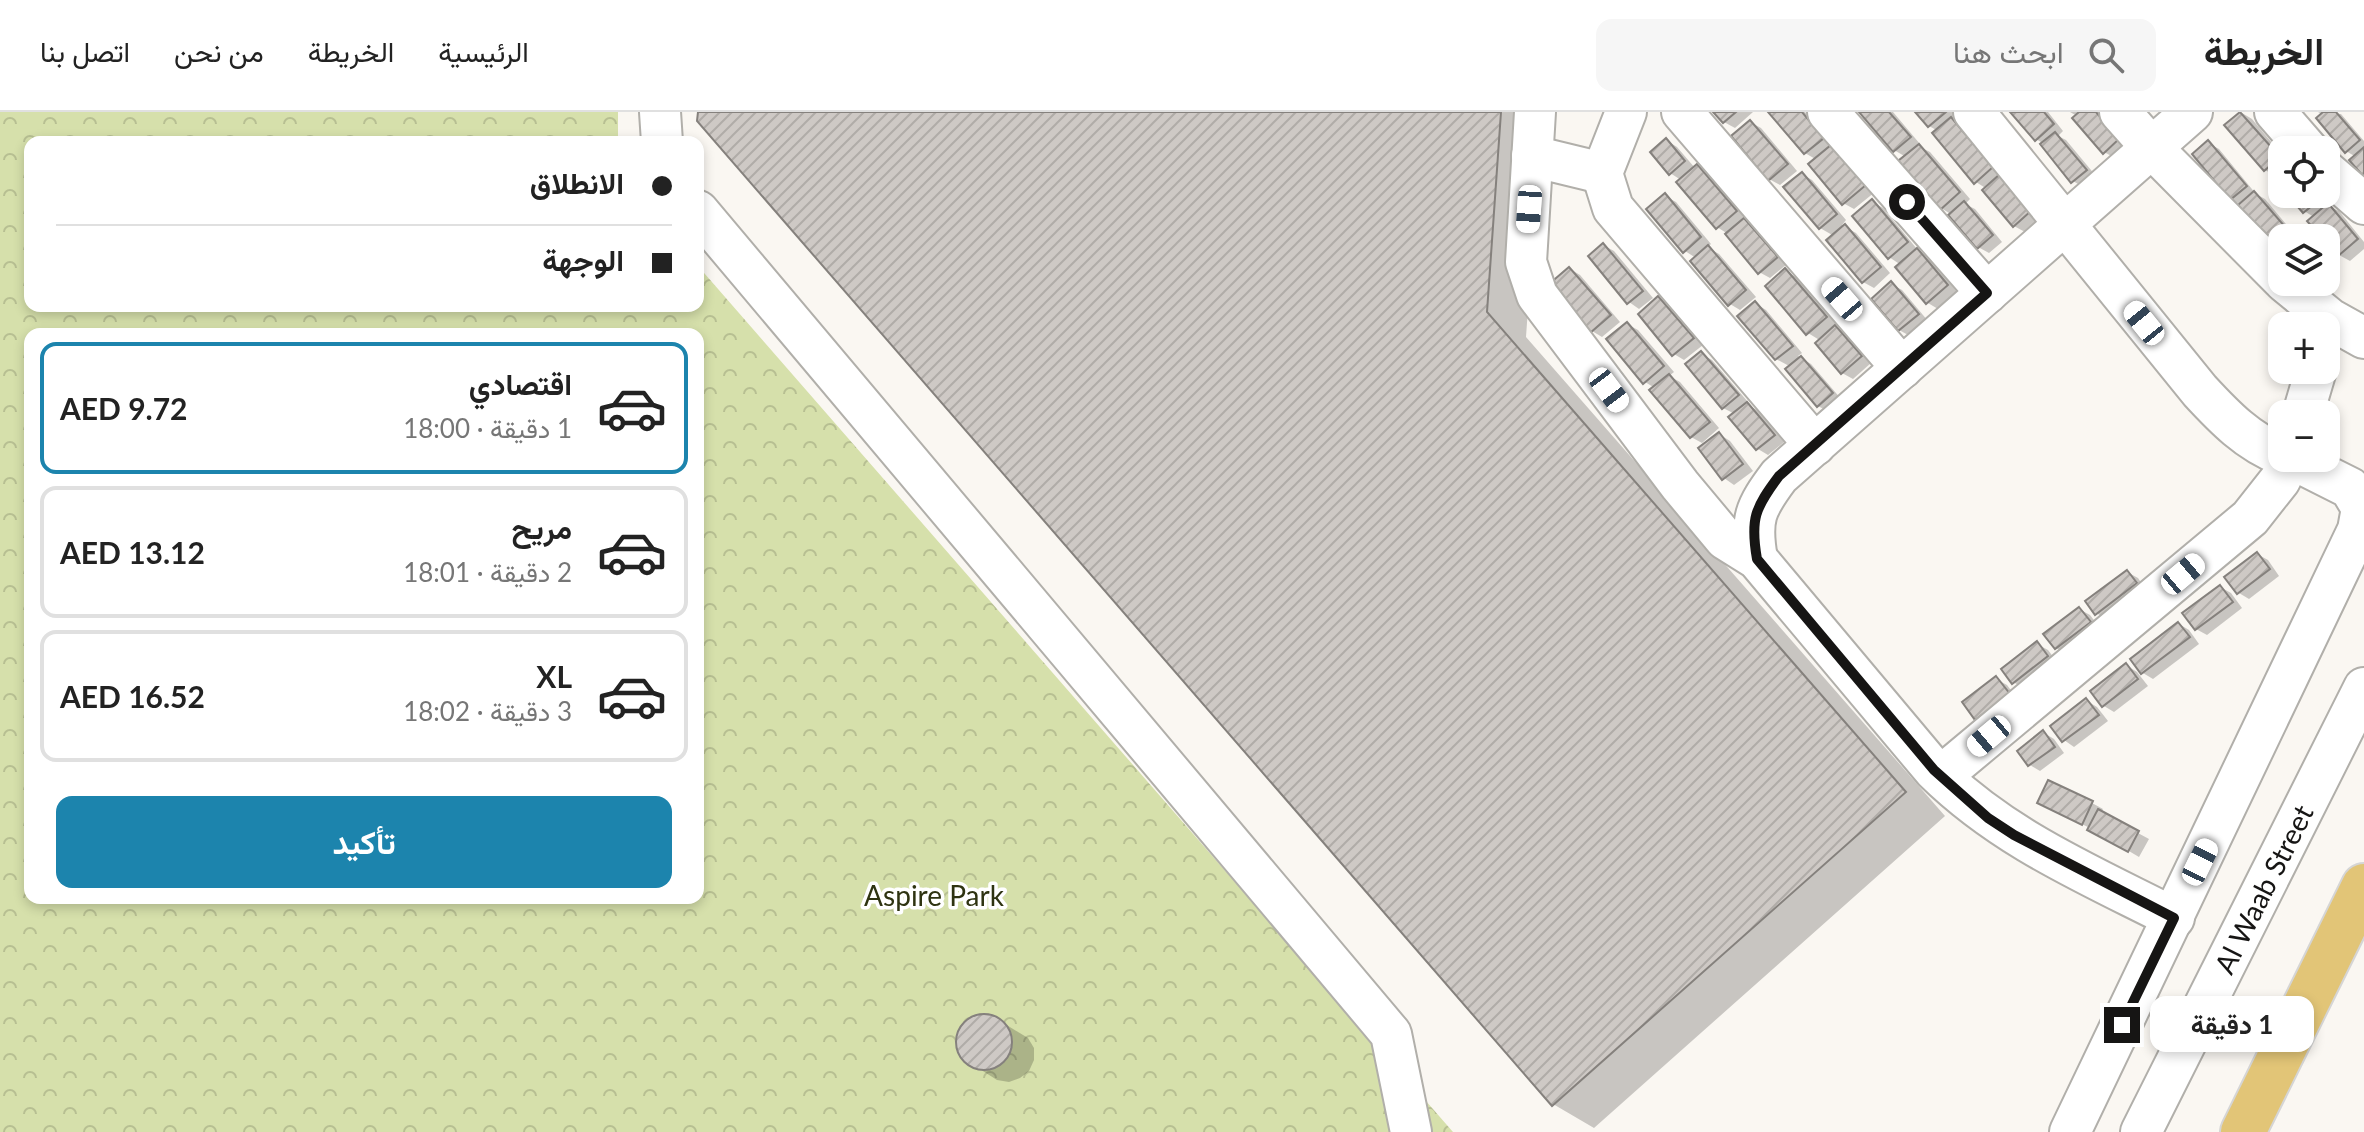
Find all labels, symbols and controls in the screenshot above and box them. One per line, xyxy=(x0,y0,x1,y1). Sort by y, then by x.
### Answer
search box xyxy=(1596,19,2156,91)
text: الخريطة xyxy=(2204,27,2324,73)
text: ابحث هنا xyxy=(1953,33,2064,69)
icon: search xyxy=(2084,33,2128,77)
text: اتصل بنا xyxy=(40,34,130,68)
text: من نحن xyxy=(174,34,264,68)
text: الخريطة xyxy=(308,34,394,68)
text: الرئيسية xyxy=(438,34,529,68)
map controls xyxy=(2268,136,2340,472)
button: locate xyxy=(2268,136,2340,208)
text: الانطلاق xyxy=(530,164,624,200)
car xyxy=(1515,184,1543,234)
route start xyxy=(1889,184,1925,220)
button: layers xyxy=(2268,224,2340,296)
text: الوجهة xyxy=(542,241,624,277)
car xyxy=(1817,273,1867,325)
car xyxy=(2120,297,2168,349)
button: + xyxy=(2268,312,2340,384)
car xyxy=(1585,364,1633,416)
text: اقتصادي xyxy=(469,365,572,401)
icon: car xyxy=(596,372,668,444)
text: AED 9.72 xyxy=(60,390,188,426)
button: − xyxy=(2268,400,2340,472)
text: 1 دقيقة · 18:00 xyxy=(403,412,572,444)
text: مريح xyxy=(512,509,572,545)
icon: car xyxy=(596,516,668,588)
text: AED 13.12 xyxy=(60,534,205,570)
car xyxy=(2157,549,2209,599)
text: 2 دقيقة · 18:01 xyxy=(403,556,572,588)
text: XL xyxy=(536,658,572,694)
icon: car xyxy=(596,660,668,732)
text: AED 16.52 xyxy=(60,678,205,714)
text: 3 دقيقة · 18:02 xyxy=(403,695,572,727)
car xyxy=(1963,711,2015,761)
button: تأكيد xyxy=(56,796,672,888)
street label: Al Waab Street xyxy=(2207,799,2320,979)
car xyxy=(2179,835,2221,889)
park label: Aspire Park xyxy=(864,878,1005,912)
callout: 1 دقيقة xyxy=(2150,997,2314,1053)
route end xyxy=(2104,1007,2140,1043)
text: 1 دقيقة xyxy=(2191,1008,2273,1040)

